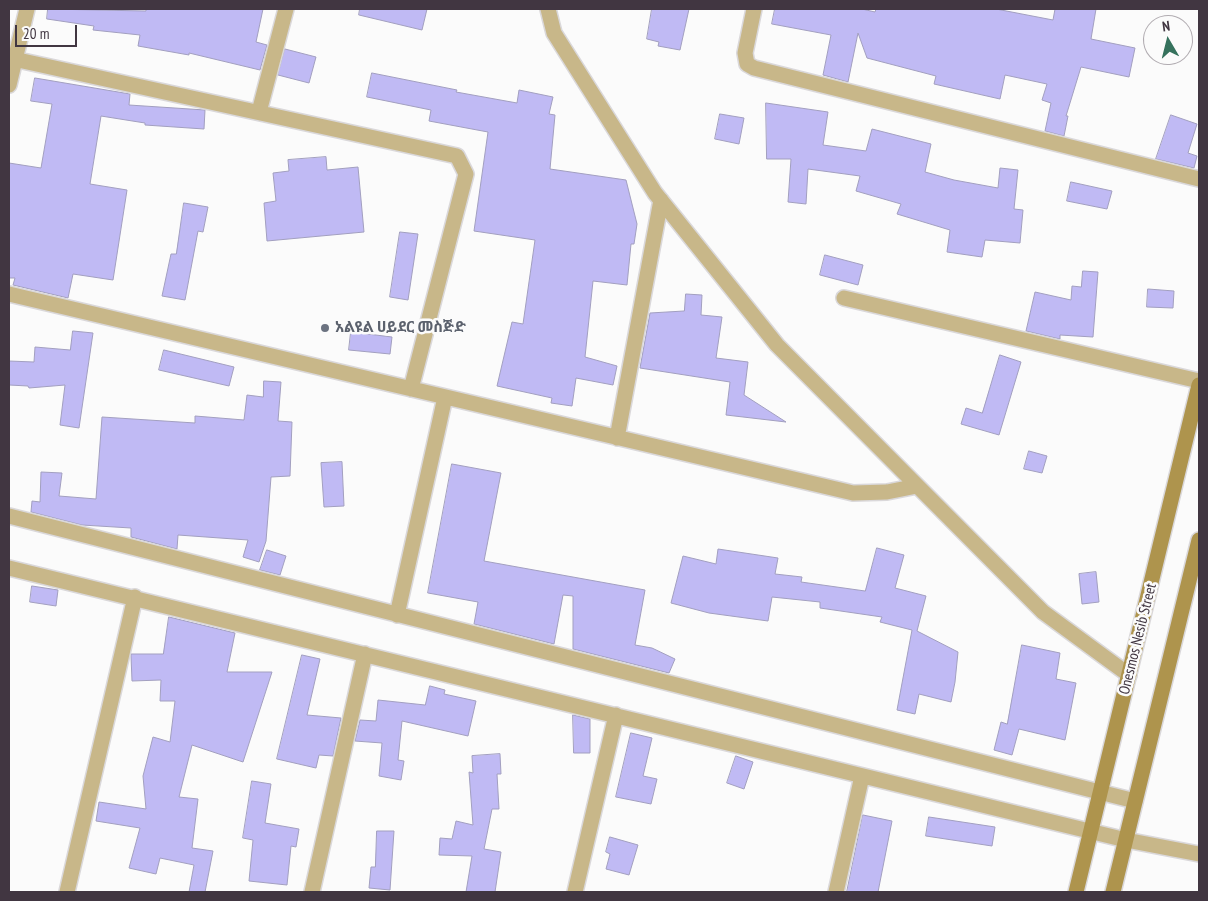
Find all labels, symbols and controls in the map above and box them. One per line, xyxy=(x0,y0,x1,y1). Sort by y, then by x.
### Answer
scale bar xyxy=(18,15,80,47)
north arrow xyxy=(1143,15,1193,65)
text: N xyxy=(1161,17,1171,36)
text: 20 m xyxy=(23,24,49,43)
place label: አልዩል ሀይደር መስጅድ xyxy=(335,319,466,337)
marker: አልዩል ሀይደር መስጅድ xyxy=(319,322,331,334)
street label: Onesmos Nesib Street xyxy=(1115,582,1161,696)

